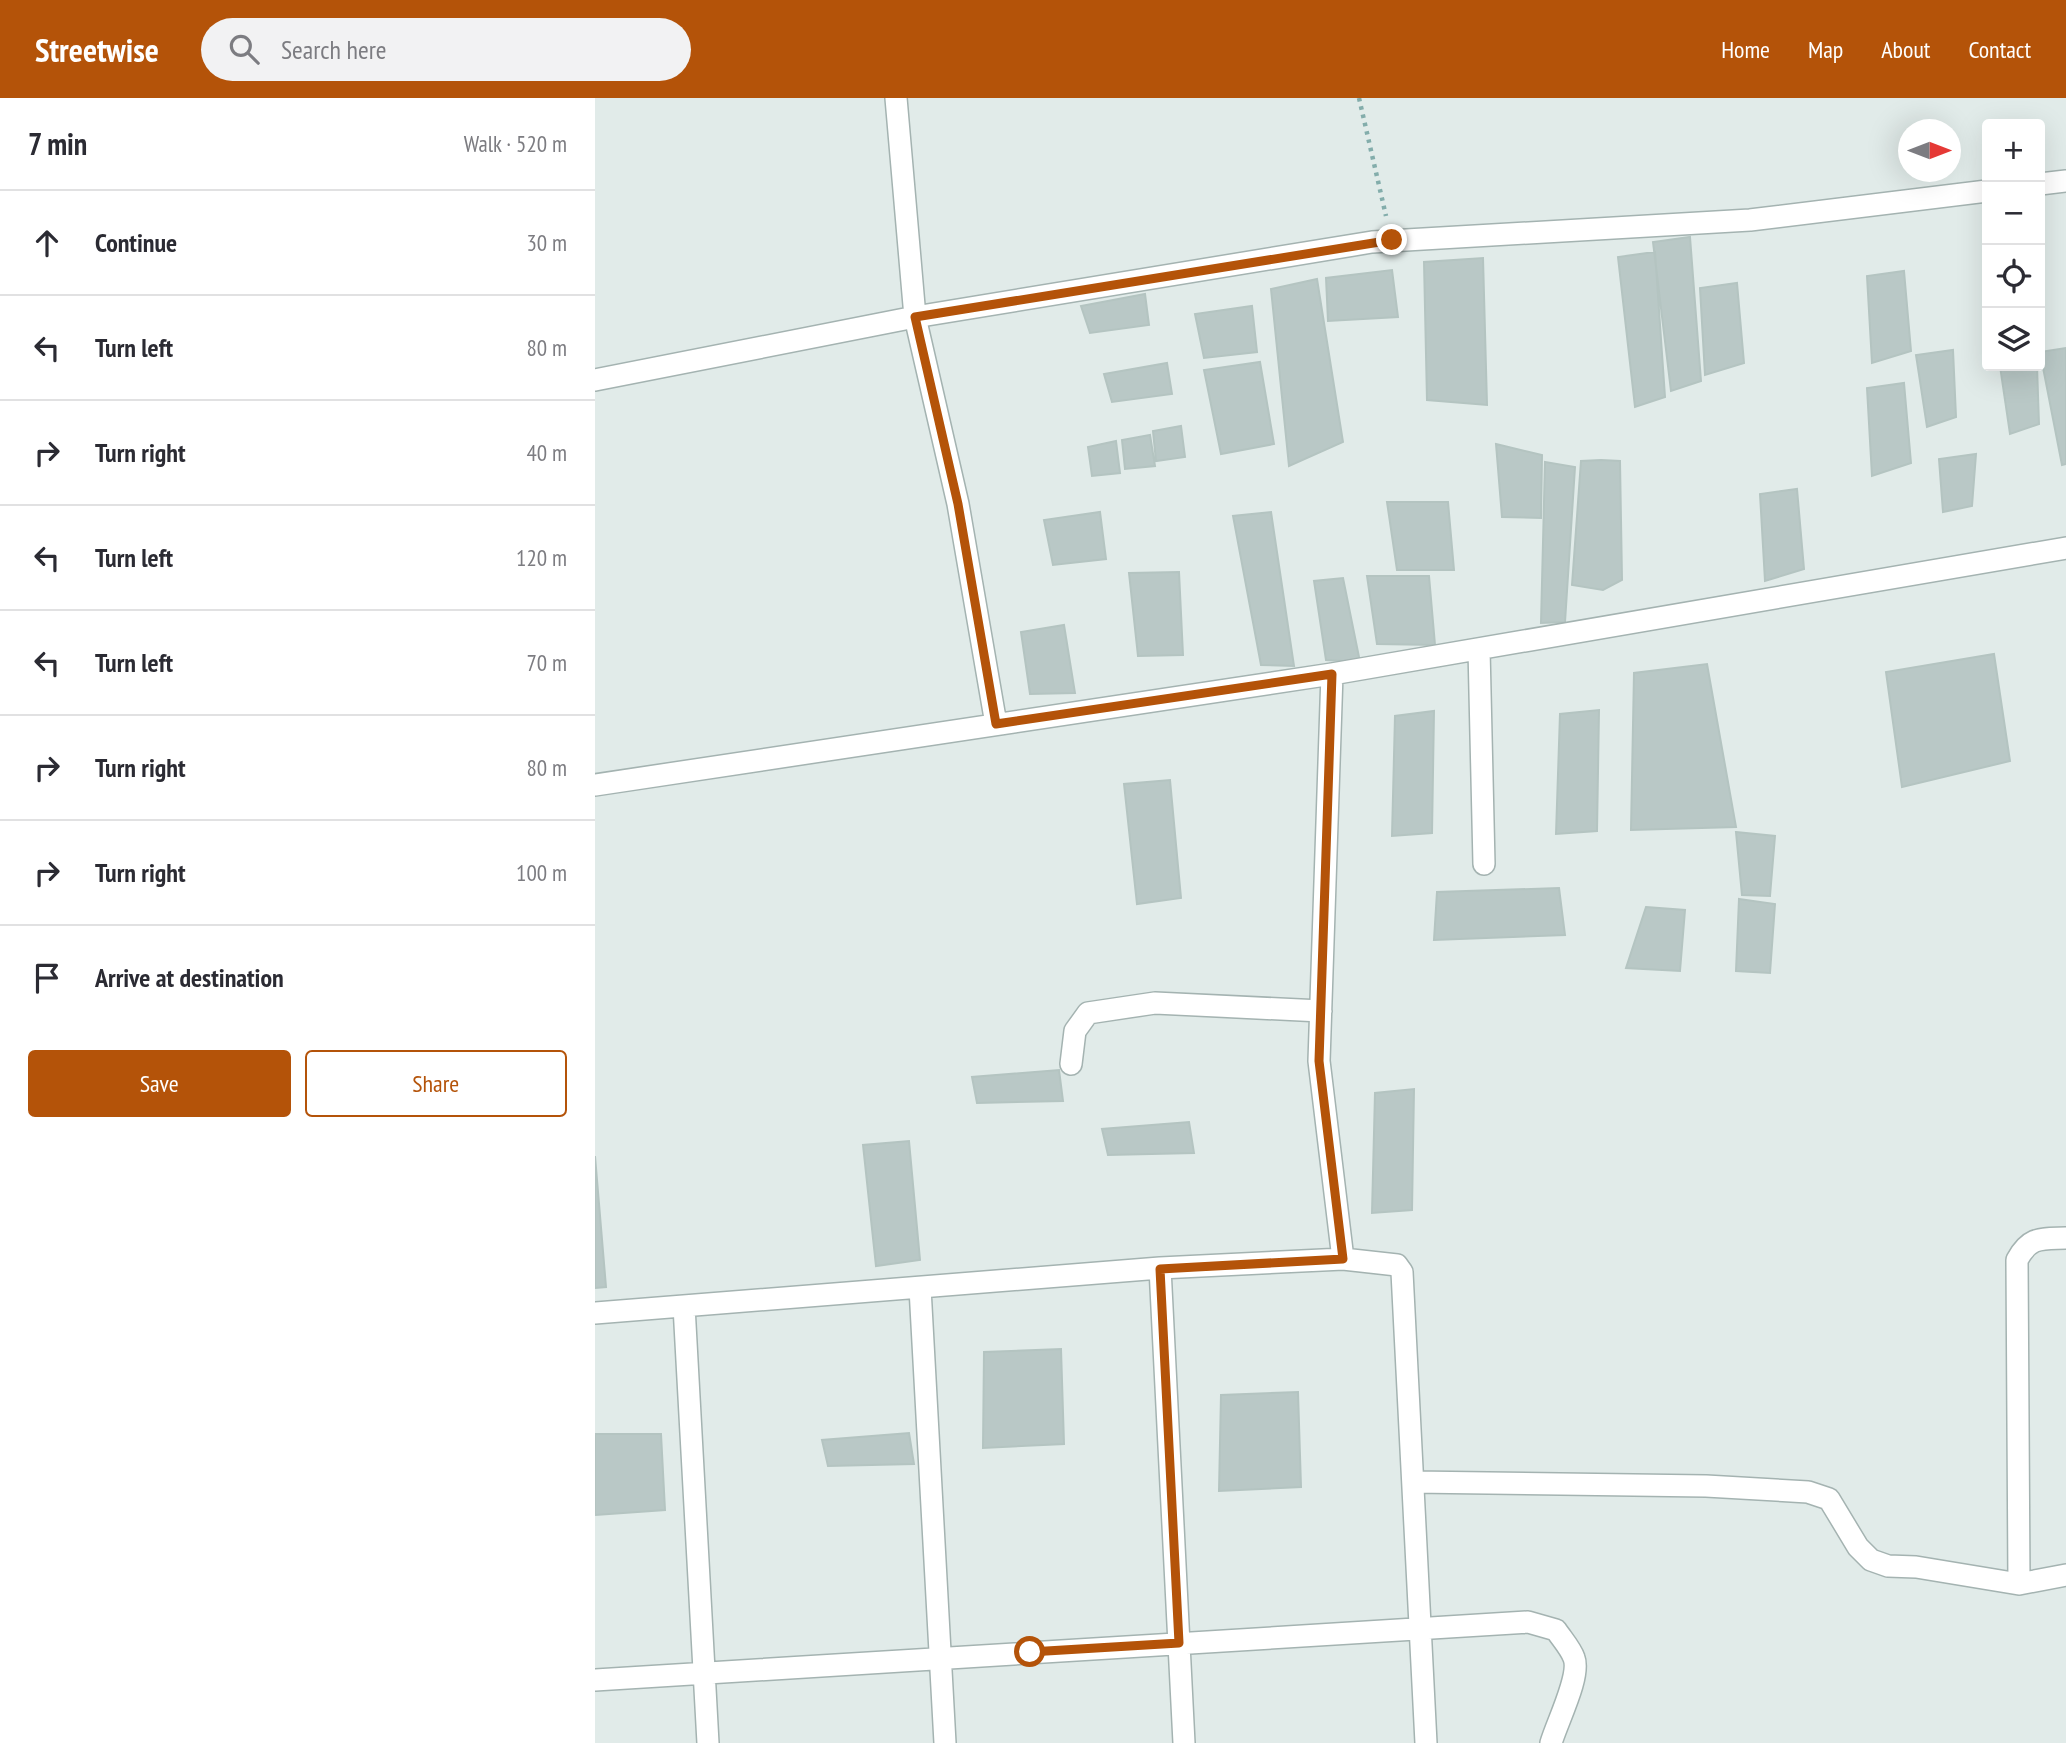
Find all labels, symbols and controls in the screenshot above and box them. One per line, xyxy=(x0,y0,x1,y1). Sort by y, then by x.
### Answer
search box xyxy=(201,18,691,81)
text: Streetwise xyxy=(35,28,159,71)
icon: search xyxy=(225,30,263,68)
text: Search here xyxy=(281,33,387,66)
text: Home xyxy=(1721,34,1770,65)
text: Map xyxy=(1808,34,1843,65)
text: About xyxy=(1881,34,1930,65)
text: Contact xyxy=(1968,34,2031,65)
north arrow xyxy=(1898,119,1961,182)
map controls xyxy=(1982,119,2045,371)
button: + xyxy=(1982,119,2045,182)
text: 7 min xyxy=(28,124,87,163)
text: Walk · 520 m xyxy=(464,129,567,158)
button: − xyxy=(1982,182,2045,245)
icon: ahead xyxy=(28,224,66,262)
route end xyxy=(1376,224,1407,255)
text: Continue xyxy=(95,226,177,259)
text: 30 m xyxy=(526,228,567,257)
button: locate xyxy=(1982,245,2045,308)
button: layers xyxy=(1982,308,2045,371)
icon: left xyxy=(28,329,66,367)
text: Turn left xyxy=(95,331,173,364)
text: 80 m xyxy=(526,333,567,362)
icon: right xyxy=(28,434,66,472)
text: Turn right xyxy=(95,436,186,469)
text: 40 m xyxy=(526,438,567,467)
icon: left xyxy=(28,539,66,577)
text: Turn left xyxy=(95,541,173,574)
text: 120 m xyxy=(516,543,567,572)
icon: left xyxy=(28,644,66,682)
text: Turn left xyxy=(95,646,173,679)
text: 70 m xyxy=(526,648,567,677)
icon: right xyxy=(28,749,66,787)
text: Turn right xyxy=(95,751,186,784)
text: 80 m xyxy=(526,753,567,782)
icon: right xyxy=(28,854,66,892)
text: Turn right xyxy=(95,856,186,889)
text: 100 m xyxy=(516,858,567,887)
icon: arrive xyxy=(28,959,66,997)
text: Arrive at destination xyxy=(95,961,284,994)
button: Save xyxy=(28,1050,291,1117)
button: Share xyxy=(305,1050,567,1117)
route start xyxy=(1014,1636,1045,1667)

